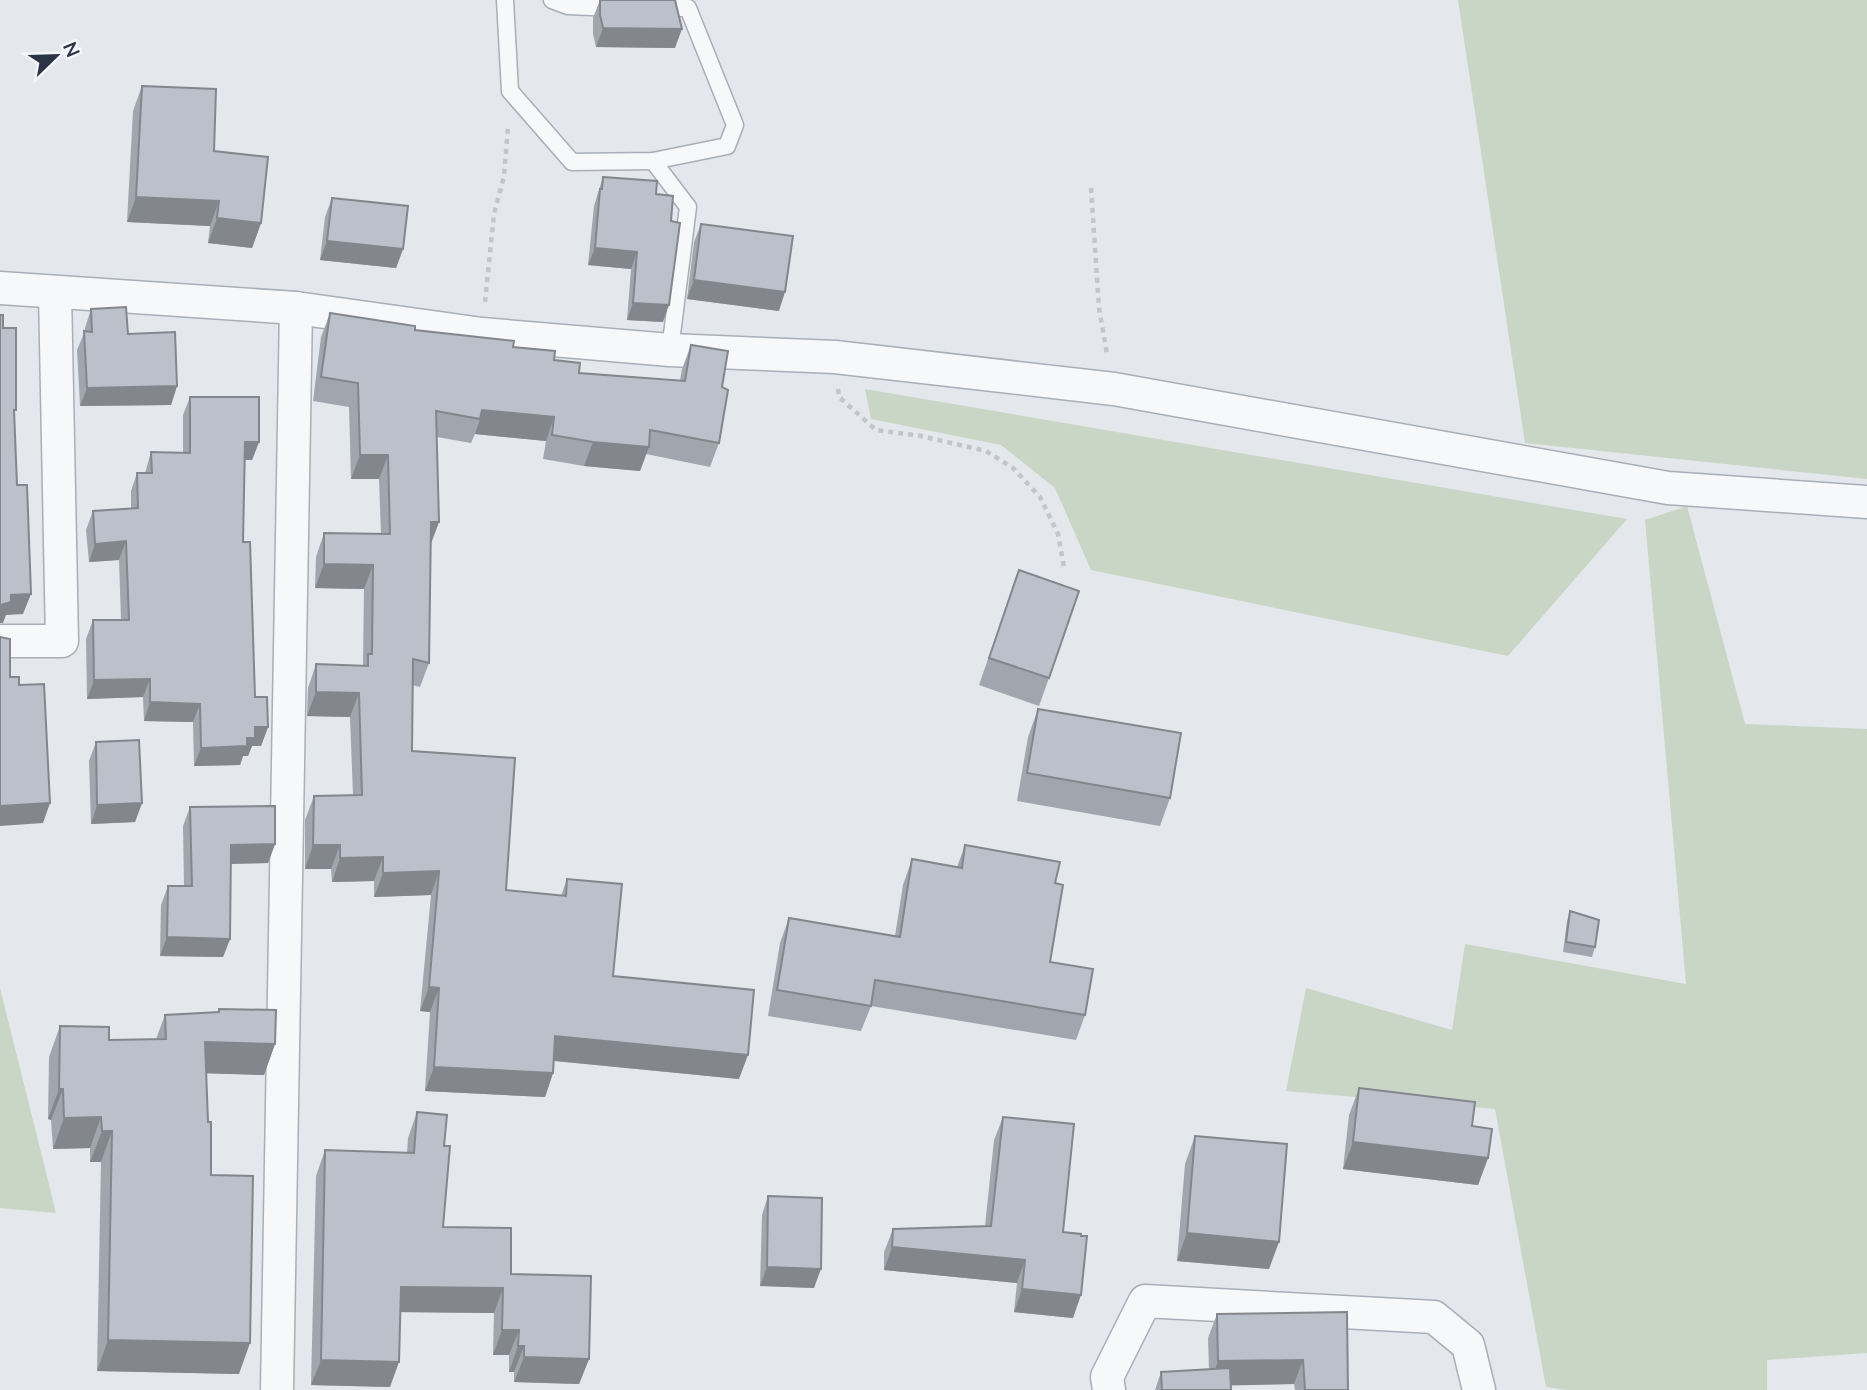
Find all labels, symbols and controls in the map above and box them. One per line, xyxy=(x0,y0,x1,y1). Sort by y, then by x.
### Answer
north arrow xyxy=(21,21,91,91)
text: N xyxy=(58,38,85,61)

